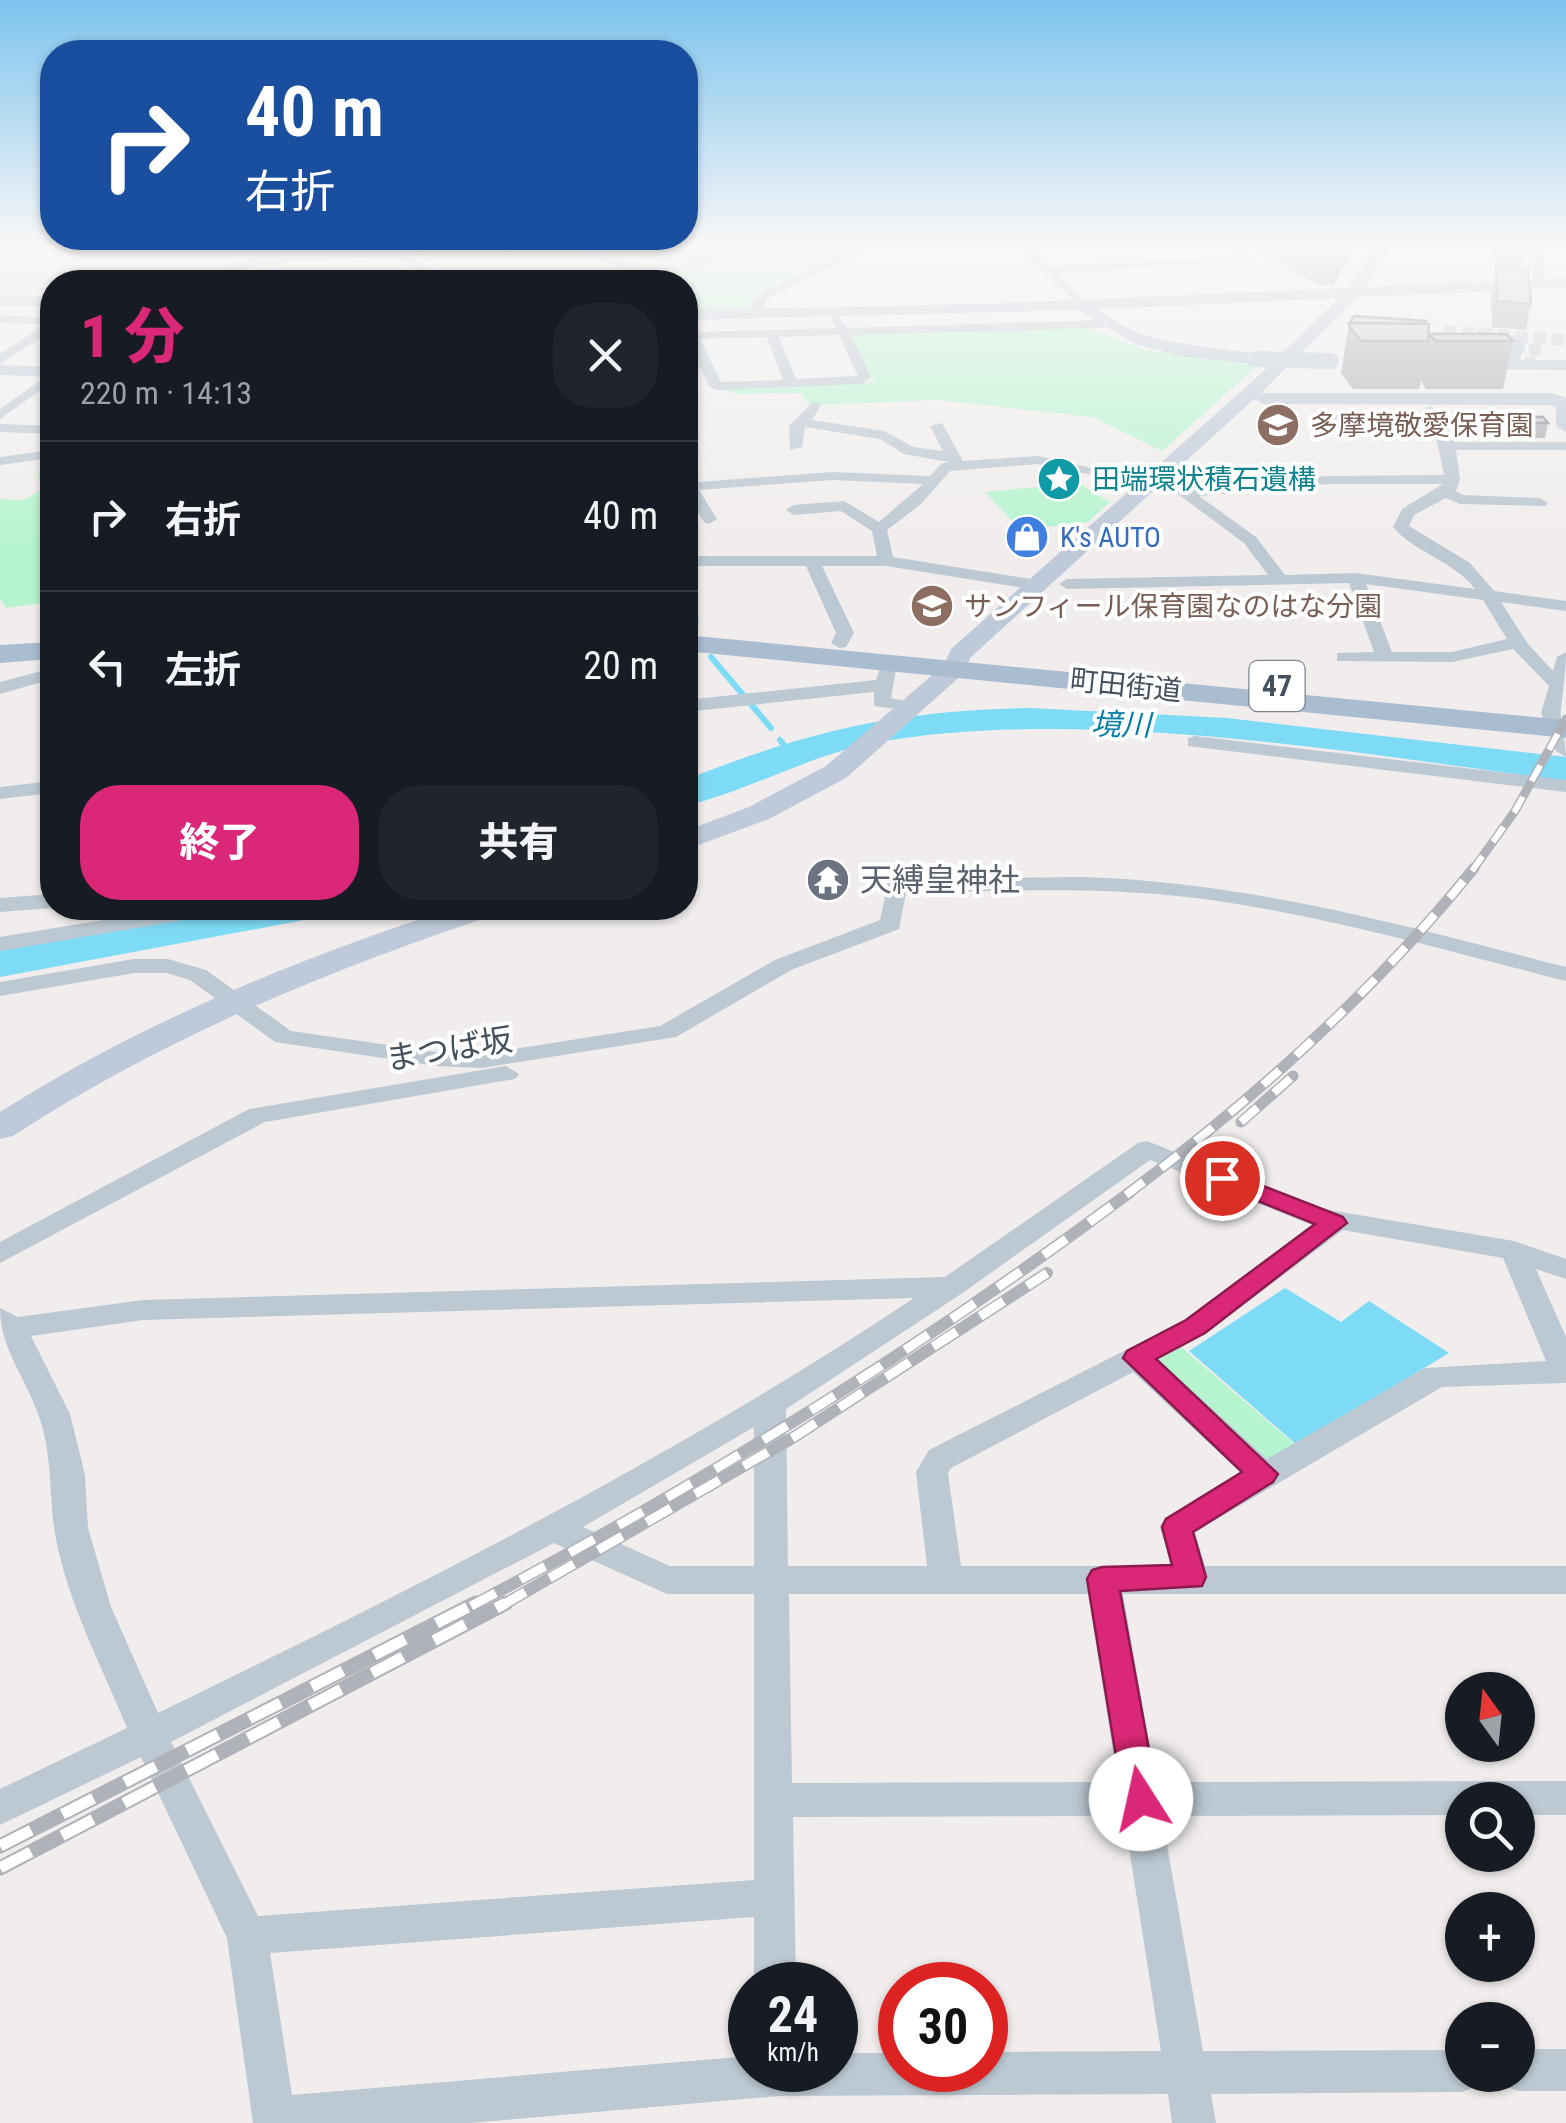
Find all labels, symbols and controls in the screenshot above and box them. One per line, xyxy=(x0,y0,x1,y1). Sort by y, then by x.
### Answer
text: 40 m xyxy=(245,71,384,153)
icon: right xyxy=(80,80,210,210)
text: 右折 xyxy=(245,165,335,218)
text: 1 分 xyxy=(80,301,184,372)
button: close xyxy=(553,303,658,408)
text: 220 m · 14:13 xyxy=(80,374,252,412)
school or university icon: 多摩境敬愛保育園 xyxy=(1255,402,1301,448)
place label: 多摩境敬愛保育園 xyxy=(1310,409,1534,442)
place icon: 田端環状積石遺構 xyxy=(1036,456,1082,502)
place label: 田端環状積石遺構 xyxy=(1092,463,1316,496)
icon: right xyxy=(80,489,135,544)
text: 40 m xyxy=(583,494,658,538)
text: 右折 xyxy=(165,498,241,542)
shop icon: K's AUTO xyxy=(1004,514,1050,560)
place label: K's AUTO xyxy=(1060,521,1161,554)
school or university icon: サンフィール保育園なのはな分園 xyxy=(909,583,955,629)
place label: サンフィール保育園なのはな分園 xyxy=(964,590,1383,623)
icon: left xyxy=(80,639,135,694)
text: 20 m xyxy=(583,644,658,688)
text: 左折 xyxy=(165,648,241,692)
road number: 47 xyxy=(1250,661,1304,711)
street label: 町田街道 xyxy=(1069,663,1183,708)
water label: 境川 xyxy=(1091,706,1154,743)
button: 終了 xyxy=(80,785,359,900)
button: 共有 xyxy=(379,785,658,900)
temple icon: 天縛皇神社 xyxy=(805,857,851,903)
place label: 天縛皇神社 xyxy=(860,861,1020,899)
street label: まつば坂 xyxy=(383,1020,515,1078)
pin xyxy=(1180,1136,1265,1221)
icon: arrive xyxy=(1195,1151,1250,1206)
north arrow xyxy=(1445,1672,1535,1762)
map controls xyxy=(1445,1672,1535,2092)
position arrow xyxy=(1089,1747,1193,1851)
button: search xyxy=(1445,1782,1535,1872)
button: + xyxy=(1445,1892,1535,1982)
speed limit sign: 30 xyxy=(878,1962,1008,2092)
text: 24 xyxy=(768,1986,818,2044)
button: − xyxy=(1445,2002,1535,2092)
text: km/h xyxy=(767,2038,819,2067)

